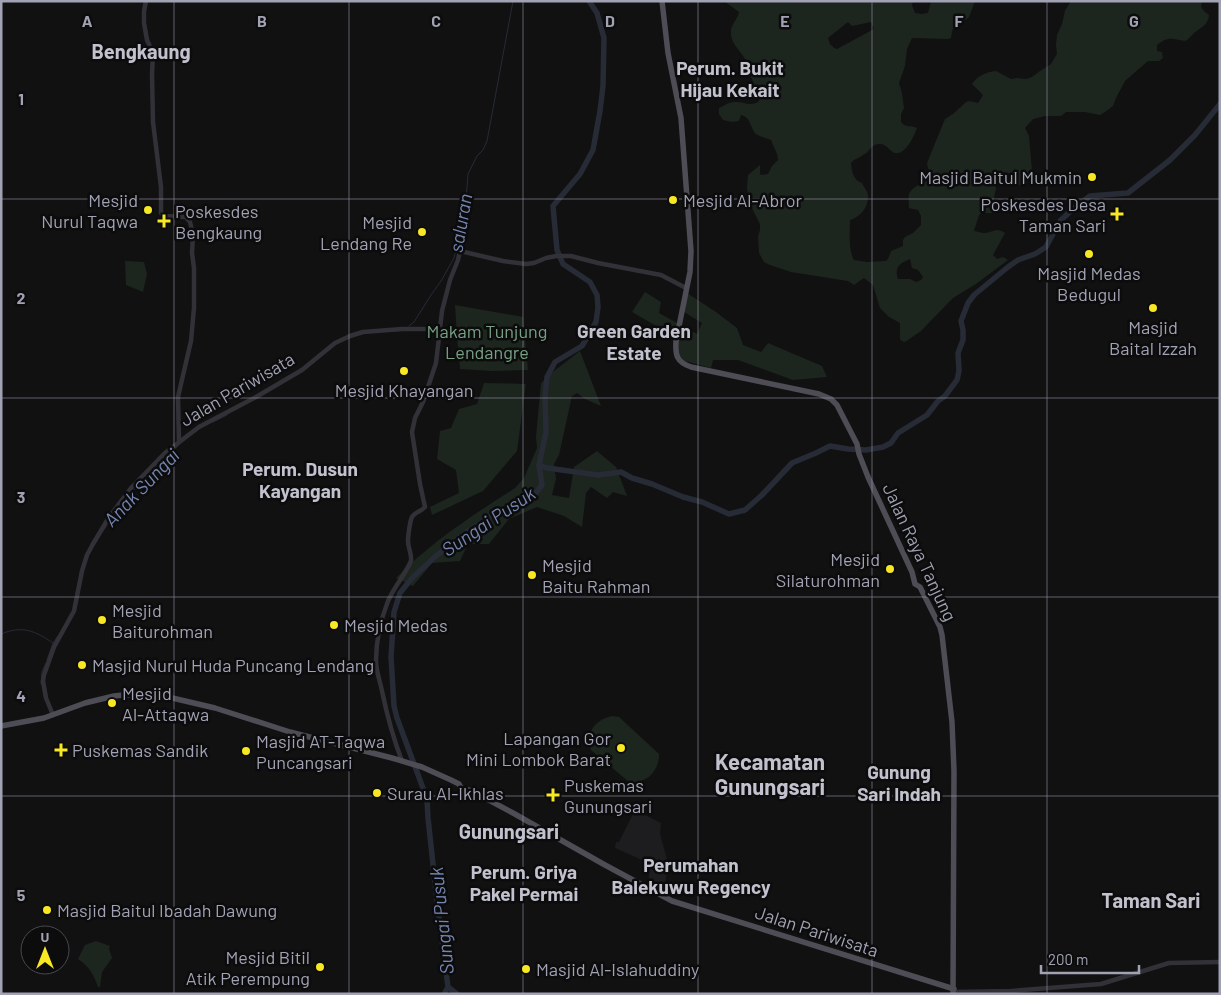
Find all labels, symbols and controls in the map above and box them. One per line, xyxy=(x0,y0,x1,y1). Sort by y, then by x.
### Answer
text: A xyxy=(82,11,93,30)
text: B xyxy=(257,11,267,30)
text: C xyxy=(431,11,441,30)
text: D xyxy=(605,11,615,30)
text: E xyxy=(780,11,790,30)
text: F xyxy=(955,11,964,30)
text: G xyxy=(1129,11,1139,30)
district label: Bengkaung xyxy=(91,39,191,63)
district label: Perum. Bukit Hijau Kekait xyxy=(676,56,784,101)
text: 1 xyxy=(18,89,24,108)
place label: Masjid Baitul Mukmin xyxy=(919,166,1082,188)
marker: Masjid Baitul Mukmin xyxy=(1086,171,1098,183)
place label: Mesjid Nurul Taqwa xyxy=(41,189,138,232)
place label: Mesjid Al-Abror xyxy=(683,189,803,211)
water label: saluran xyxy=(444,192,477,254)
place label: Poskesdes Desa Taman Sari xyxy=(981,193,1106,236)
marker: Mesjid Al-Abror xyxy=(667,194,679,206)
place label: Poskesdes Bengkaung xyxy=(175,200,262,243)
marker: Mesjid Nurul Taqwa xyxy=(142,204,154,216)
marker: Poskesdes Desa Taman Sari xyxy=(1110,207,1124,221)
place label: Mesjid Lendang Re xyxy=(320,211,412,254)
marker: Poskesdes Bengkaung xyxy=(157,214,171,228)
marker: Mesjid Lendang Re xyxy=(416,226,428,238)
marker: Masjid Medas Bedugul xyxy=(1083,248,1095,260)
place label: Masjid Medas Bedugul xyxy=(1037,262,1141,305)
text: 2 xyxy=(17,288,26,307)
marker: Masjid Baital Izzah xyxy=(1147,302,1159,314)
place label: Masjid Baital Izzah xyxy=(1109,316,1197,359)
district label: Green Garden Estate xyxy=(577,319,691,364)
park label: Makam Tunjung Lendangre xyxy=(427,320,547,363)
street label: Jalan Pariwisata xyxy=(176,347,298,431)
marker: Mesjid Khayangan xyxy=(398,365,410,377)
place label: Mesjid Khayangan xyxy=(335,379,473,401)
water label: Anak Sungai xyxy=(98,443,184,531)
district label: Perum. Dusun Kayangan xyxy=(242,457,358,502)
street label: Jalan Raya Tanjung xyxy=(878,480,962,624)
water label: Sungai Pusuk xyxy=(437,481,540,561)
text: 3 xyxy=(17,487,25,506)
place label: Mesjid Silaturohman xyxy=(776,548,880,591)
place label: Mesjid Baitu Rahman xyxy=(542,554,650,597)
marker: Mesjid Silaturohman xyxy=(884,563,896,575)
marker: Mesjid Baitu Rahman xyxy=(526,569,538,581)
place label: Mesjid Baiturohman xyxy=(112,599,213,642)
marker: Mesjid Baiturohman xyxy=(96,614,108,626)
place label: Mesjid Medas xyxy=(344,614,448,636)
marker: Mesjid Medas xyxy=(328,619,340,631)
place label: Masjid Nurul Huda Puncang Lendang xyxy=(92,654,374,676)
marker: Masjid Nurul Huda Puncang Lendang xyxy=(76,659,88,671)
place label: Mesjid Al-Attaqwa xyxy=(122,682,209,725)
text: 4 xyxy=(16,686,26,705)
marker: Mesjid Al-Attaqwa xyxy=(106,697,118,709)
place label: Lapangan Gor Mini Lombok Barat xyxy=(466,727,611,770)
place label: Masjid AT-Taqwa Puncangsari xyxy=(256,730,385,773)
place label: Puskemas Sandik xyxy=(72,739,208,761)
marker: Lapangan Gor Mini Lombok Barat xyxy=(615,742,627,754)
marker: Puskemas Sandik xyxy=(54,743,68,757)
marker: Masjid AT-Taqwa Puncangsari xyxy=(240,745,252,757)
district label: Kecamatan Gunungsari xyxy=(715,748,825,799)
district label: Gunung Sari Indah xyxy=(857,760,941,805)
place label: Puskemas Gunungsari xyxy=(564,774,652,817)
place label: Surau Al-Ikhlas xyxy=(387,782,504,804)
marker: Surau Al-Ikhlas xyxy=(371,787,383,799)
marker: Puskemas Gunungsari xyxy=(546,788,560,802)
district label: Gunungsari xyxy=(459,819,559,843)
district label: Perumahan Balekuwu Regency xyxy=(612,853,771,898)
district label: Perum. Griya Pakel Permai xyxy=(470,860,578,905)
water label: Sungai Pusuk xyxy=(424,866,458,976)
text: 5 xyxy=(17,885,26,904)
district label: Taman Sari xyxy=(1102,888,1200,912)
place label: Masjid Baitul Ibadah Dawung xyxy=(57,899,277,921)
street label: Jalan Pariwisata xyxy=(753,901,881,961)
marker: Masjid Baitul Ibadah Dawung xyxy=(41,904,53,916)
north arrow xyxy=(20,925,70,975)
text: U xyxy=(41,928,50,945)
scale bar xyxy=(1041,942,1138,974)
place label: Mesjid Bitil Atik Perempung xyxy=(186,946,310,989)
text: 200 m xyxy=(1048,950,1088,968)
place label: Masjid Al-Islahuddiny xyxy=(536,958,699,980)
marker: Mesjid Bitil Atik Perempung xyxy=(314,961,326,973)
marker: Masjid Al-Islahuddiny xyxy=(520,963,532,975)

